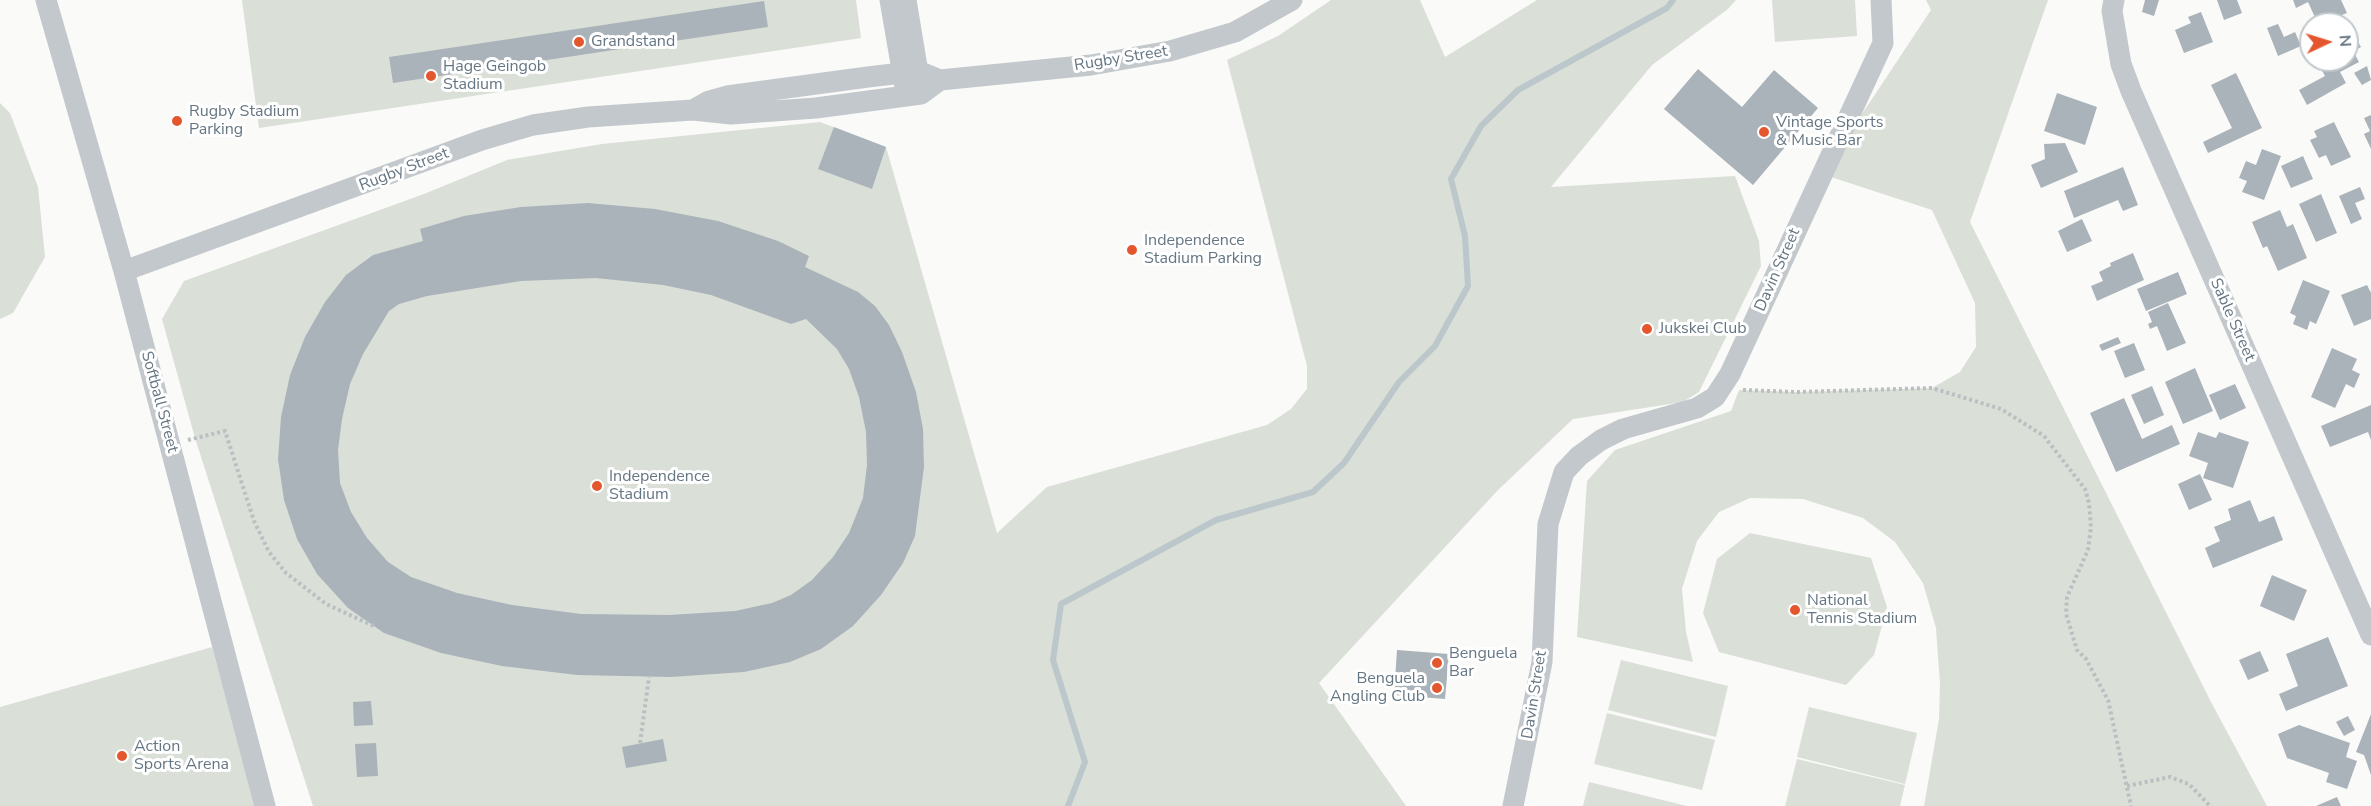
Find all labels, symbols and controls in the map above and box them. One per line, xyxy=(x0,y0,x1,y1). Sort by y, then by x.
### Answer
north arrow xyxy=(2299,12,2359,72)
place label: Grandstand xyxy=(591,32,675,52)
text: N xyxy=(2334,34,2356,48)
marker: Grandstand xyxy=(572,35,586,49)
street label: Rugby Street xyxy=(1073,42,1169,76)
place label: Hage Geingob Stadium xyxy=(443,57,546,95)
marker: Hage Geingob Stadium xyxy=(424,69,438,83)
place label: Rugby Stadium Parking xyxy=(189,102,299,140)
place label: Vintage Sports & Music Bar xyxy=(1776,113,1883,151)
marker: Rugby Stadium Parking xyxy=(170,114,184,128)
marker: Vintage Sports & Music Bar xyxy=(1757,125,1771,139)
street label: Rugby Street xyxy=(357,144,451,196)
street label: Davin Street xyxy=(1751,225,1805,315)
place label: Independence Stadium Parking xyxy=(1144,231,1262,269)
marker: Independence Stadium Parking xyxy=(1125,243,1139,257)
street label: Sable Street xyxy=(2205,276,2259,364)
place label: Jukskei Club xyxy=(1659,319,1747,339)
marker: Jukskei Club xyxy=(1640,322,1654,336)
street label: Softball Street xyxy=(136,349,182,455)
place label: Independence Stadium xyxy=(609,467,710,505)
marker: Independence Stadium xyxy=(590,479,604,493)
place label: National Tennis Stadium xyxy=(1807,591,1917,629)
marker: National Tennis Stadium xyxy=(1788,603,1802,617)
place label: Benguela Bar xyxy=(1449,644,1517,682)
street label: Davin Street xyxy=(1519,650,1551,740)
marker: Benguela Bar xyxy=(1430,656,1444,670)
place label: Benguela Angling Club xyxy=(1330,669,1425,707)
marker: Benguela Angling Club xyxy=(1430,681,1444,695)
place label: Action Sports Arena xyxy=(134,737,229,775)
marker: Action Sports Arena xyxy=(115,749,129,763)

